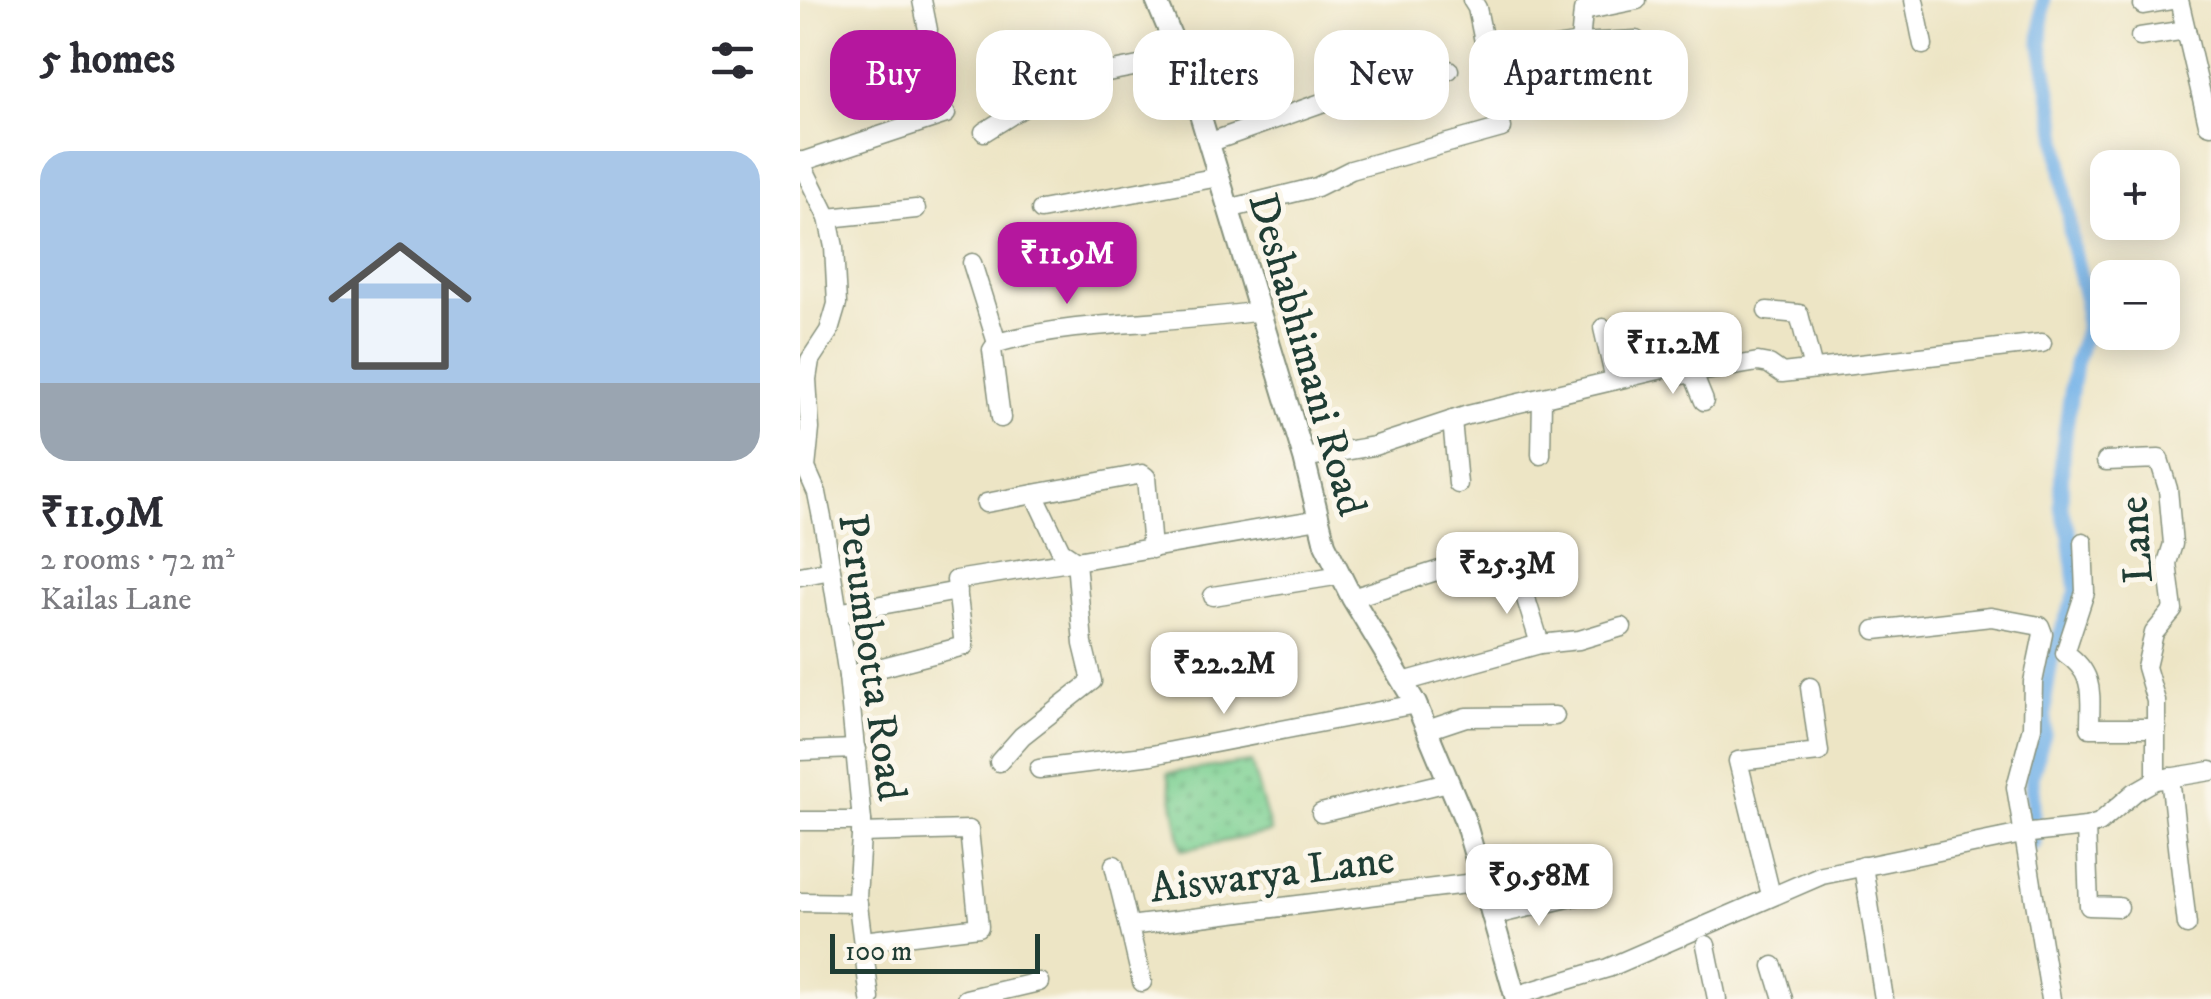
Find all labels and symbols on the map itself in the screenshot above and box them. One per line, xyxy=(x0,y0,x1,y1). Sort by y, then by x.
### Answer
street label: Deshabhimani Road xyxy=(1235,188,1377,522)
pin: ₹11.9M xyxy=(986,222,1148,307)
pin: ₹11.2M xyxy=(1592,312,1754,397)
street label: Lane xyxy=(2108,494,2166,585)
street label: Perumbotta Road xyxy=(825,511,917,804)
pin: ₹25.3M xyxy=(1426,532,1588,617)
pin: ₹22.2M xyxy=(1143,632,1305,717)
street label: Aiswarya Lane xyxy=(1147,834,1398,916)
pin: ₹9.58M xyxy=(1458,844,1620,929)
scale bar xyxy=(830,929,1040,974)

